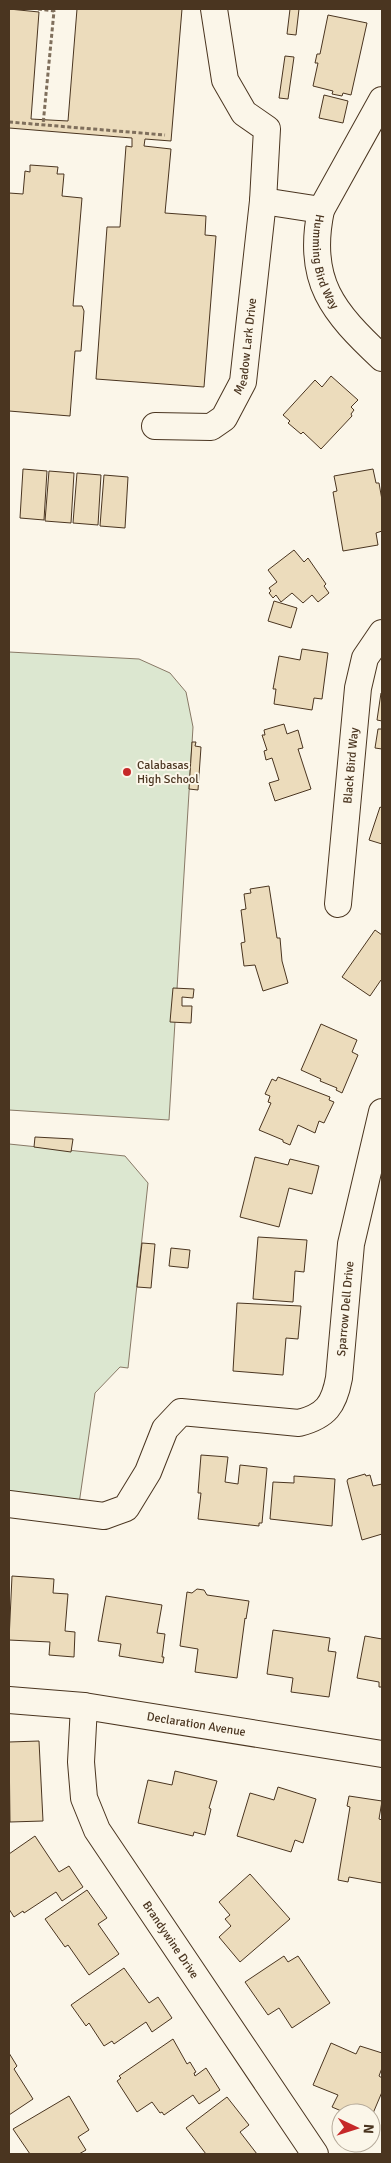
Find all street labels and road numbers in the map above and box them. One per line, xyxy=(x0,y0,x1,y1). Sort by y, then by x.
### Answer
street label: Humming Bird Way xyxy=(309,213,342,313)
street label: Meadow Lark Drive xyxy=(231,297,260,398)
street label: Black Bird Way xyxy=(340,727,362,804)
street label: Sparrow Dell Drive xyxy=(334,1261,357,1357)
street label: Declaration Avenue xyxy=(146,1709,247,1740)
street label: Brandywine Drive xyxy=(139,1898,202,1982)

